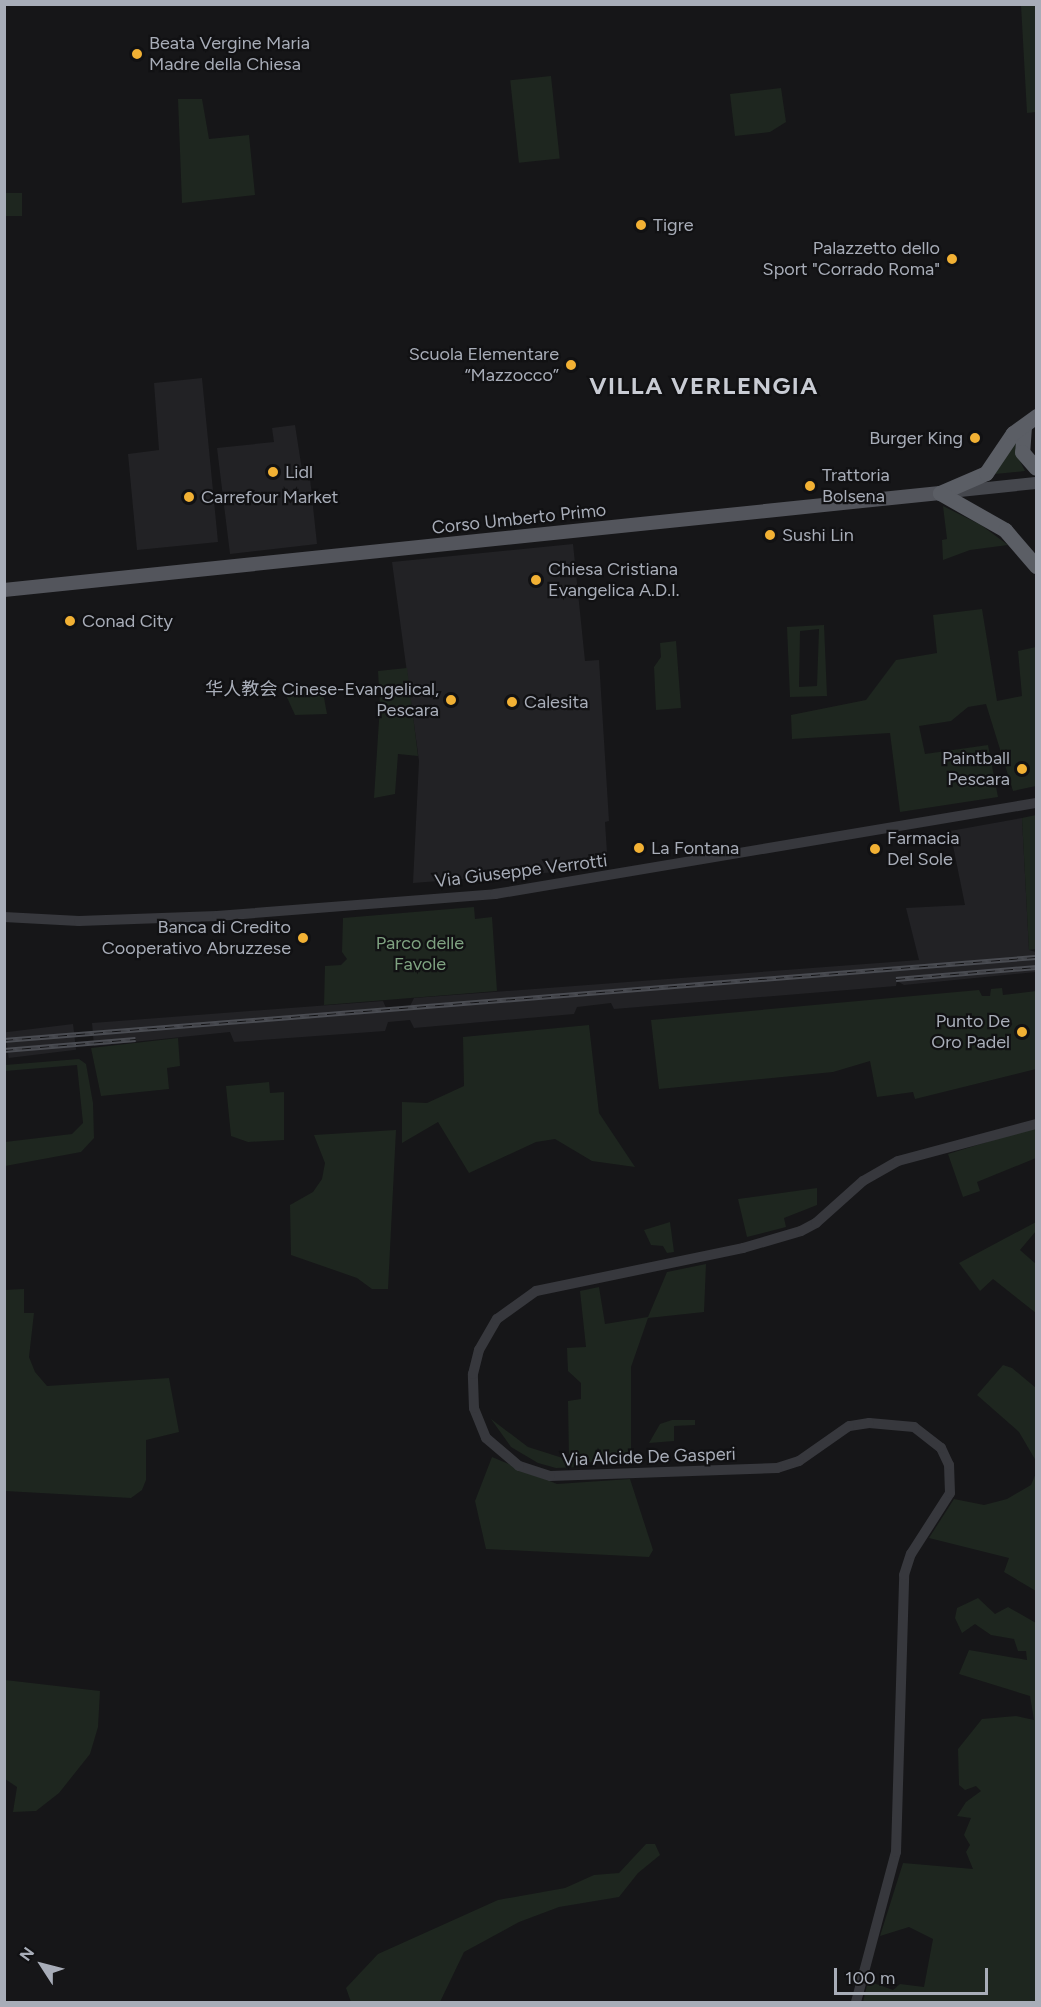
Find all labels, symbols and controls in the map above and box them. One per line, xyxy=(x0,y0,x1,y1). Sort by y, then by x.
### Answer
place label: Beata Vergine Maria Madre della Chiesa xyxy=(149,33,310,76)
marker: Beata Vergine Maria Madre della Chiesa xyxy=(130,47,144,61)
place label: Tigre xyxy=(653,214,694,236)
marker: Tigre xyxy=(634,218,648,232)
place label: Palazzetto dello Sport "Corrado Roma" xyxy=(763,238,940,280)
marker: Palazzetto dello Sport "Corrado Roma" xyxy=(945,252,959,266)
place label: Scuola Elementare “Mazzocco” xyxy=(409,344,559,386)
marker: Scuola Elementare “Mazzocco” xyxy=(564,358,578,372)
district label: VILLA VERLENGIA xyxy=(589,372,819,400)
place label: Burger King xyxy=(869,427,963,449)
marker: Burger King xyxy=(968,431,982,445)
place label: Lidl xyxy=(285,461,313,483)
marker: Lidl xyxy=(266,465,280,479)
place label: Trattoria Bolsena xyxy=(822,465,890,508)
marker: Trattoria Bolsena xyxy=(803,479,817,493)
place label: Carrefour Market xyxy=(201,486,338,508)
marker: Carrefour Market xyxy=(182,490,196,504)
street label: Corso Umberto Primo xyxy=(431,499,607,539)
place label: Sushi Lin xyxy=(782,524,854,546)
marker: Sushi Lin xyxy=(763,528,777,542)
place label: Chiesa Cristiana Evangelica A.D.I. xyxy=(548,559,680,602)
marker: Chiesa Cristiana Evangelica A.D.I. xyxy=(529,573,543,587)
place label: Conad City xyxy=(82,610,173,632)
marker: Conad City xyxy=(63,614,77,628)
place label: 华人教会 Cinese-Evangelical, Pescara xyxy=(205,679,439,722)
place label: Calesita xyxy=(524,691,588,713)
marker: 华人教会 Cinese-Evangelical, Pescara xyxy=(444,693,458,707)
marker: Calesita xyxy=(505,695,519,709)
place label: Paintball Pescara xyxy=(942,748,1010,790)
marker: Paintball Pescara xyxy=(1015,762,1029,776)
place label: Farmacia Del Sole xyxy=(887,828,960,870)
place label: La Fontana xyxy=(651,837,739,859)
marker: La Fontana xyxy=(632,841,646,855)
marker: Farmacia Del Sole xyxy=(868,842,882,856)
street label: Via Giuseppe Verrotti xyxy=(433,850,609,892)
place label: Banca di Credito Cooperativo Abruzzese xyxy=(102,917,291,960)
marker: Banca di Credito Cooperativo Abruzzese xyxy=(296,931,310,945)
park label: Parco delle Favole xyxy=(376,933,464,976)
place label: Punto De Oro Padel xyxy=(931,1011,1010,1054)
marker: Punto De Oro Padel xyxy=(1015,1025,1029,1039)
street label: Via Alcide De Gasperi xyxy=(562,1443,736,1471)
north arrow xyxy=(12,1935,72,1995)
text: N xyxy=(16,1944,38,1965)
scale bar xyxy=(837,1956,992,1994)
text: 100 m xyxy=(845,1967,895,1989)

